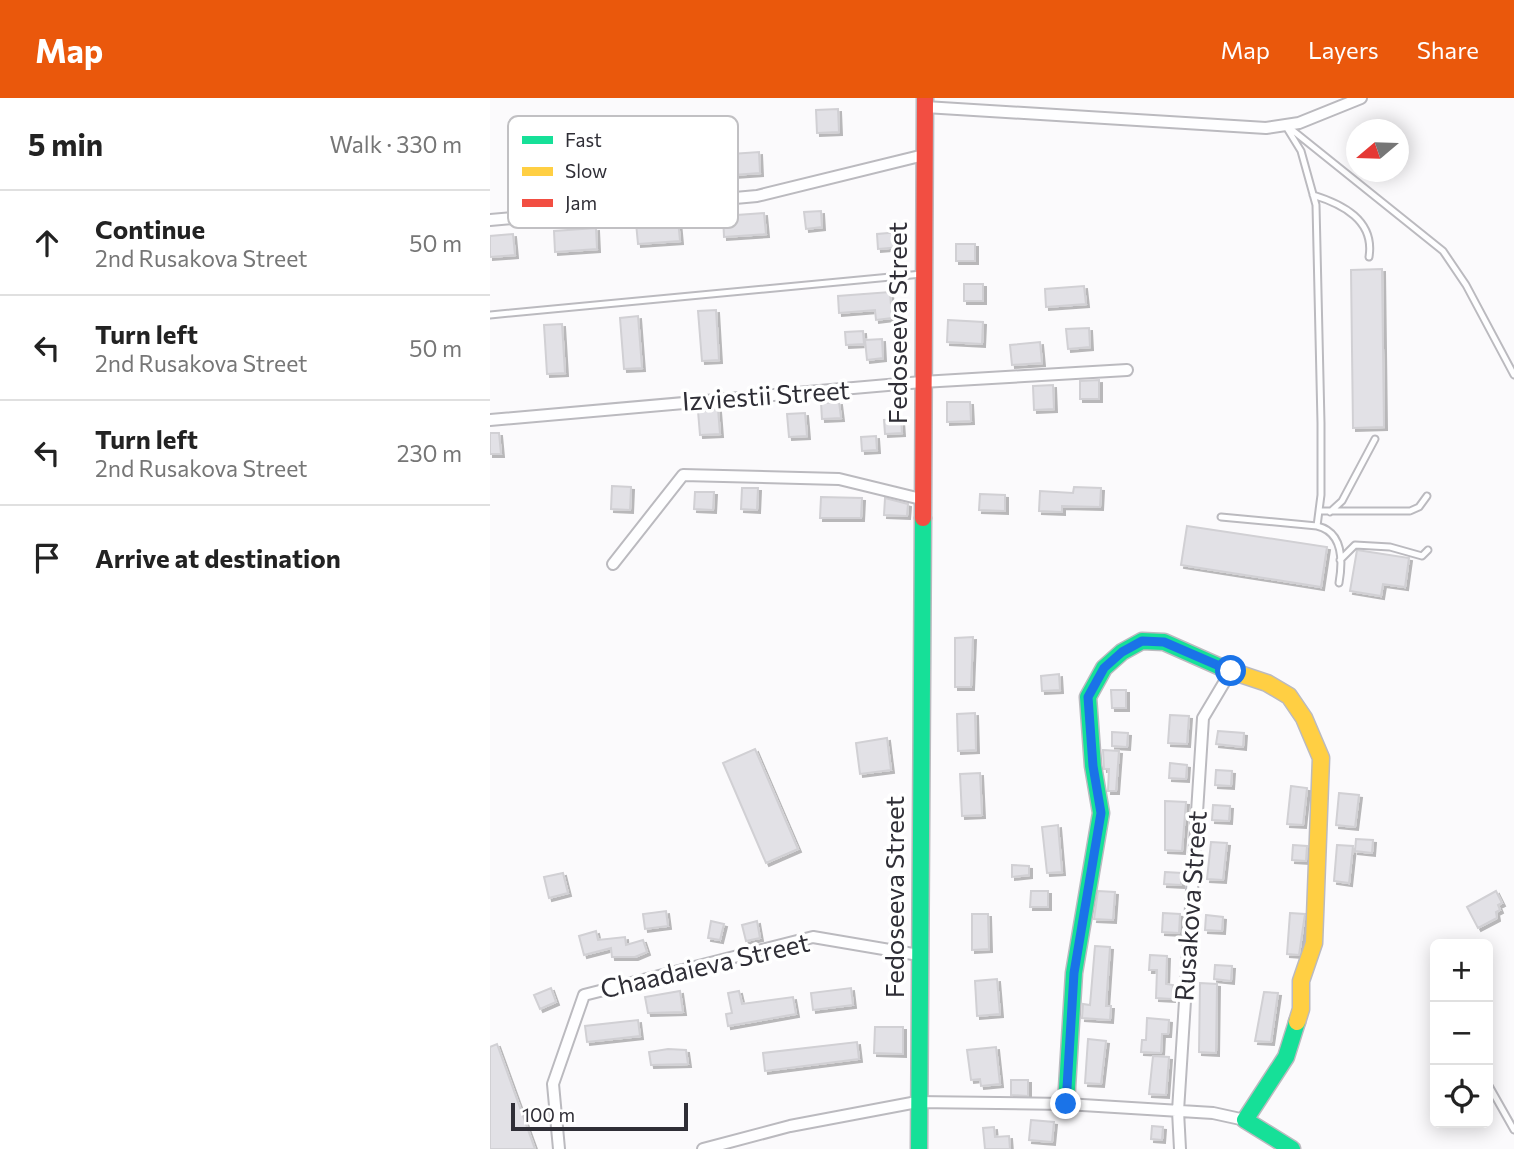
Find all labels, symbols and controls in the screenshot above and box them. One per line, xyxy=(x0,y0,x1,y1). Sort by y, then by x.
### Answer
text: Map xyxy=(35,29,103,70)
text: Map xyxy=(1221,35,1270,64)
text: Layers xyxy=(1308,35,1379,64)
text: Share xyxy=(1417,35,1479,64)
legend xyxy=(508,116,738,228)
north arrow xyxy=(1346,119,1409,182)
text: 5 min xyxy=(28,125,103,162)
text: Fast xyxy=(565,128,602,151)
text: Walk · 330 m xyxy=(330,130,462,158)
text: Slow xyxy=(565,159,607,182)
text: Jam xyxy=(565,191,597,214)
text: Continue xyxy=(95,213,205,244)
street label: Fedoseeva Street xyxy=(881,222,912,424)
icon: ahead xyxy=(28,224,66,262)
text: 50 m xyxy=(409,229,462,257)
text: 2nd Rusakova Street xyxy=(95,244,308,272)
text: Turn left xyxy=(95,318,198,349)
icon: left xyxy=(28,329,66,367)
text: 50 m xyxy=(409,334,462,362)
text: 2nd Rusakova Street xyxy=(95,349,308,377)
street label: Izviestii Street xyxy=(681,373,851,416)
text: Turn left xyxy=(95,423,198,454)
icon: left xyxy=(28,434,66,472)
text: 230 m xyxy=(397,439,462,467)
text: 2nd Rusakova Street xyxy=(95,454,308,482)
icon: arrive xyxy=(28,539,66,577)
text: Arrive at destination xyxy=(95,542,341,573)
route start xyxy=(1215,655,1246,686)
street label: Fedoseeva Street xyxy=(878,796,909,998)
street label: Rusakova Street xyxy=(1167,810,1212,1002)
street label: Chaadaieva Street xyxy=(597,925,812,1004)
map controls xyxy=(1430,939,1493,1128)
button: + xyxy=(1430,939,1493,1002)
button: − xyxy=(1430,1002,1493,1065)
button: locate xyxy=(1430,1065,1493,1128)
route end xyxy=(1050,1088,1081,1119)
scale bar xyxy=(511,1100,688,1132)
text: 100 m xyxy=(522,1103,575,1126)

